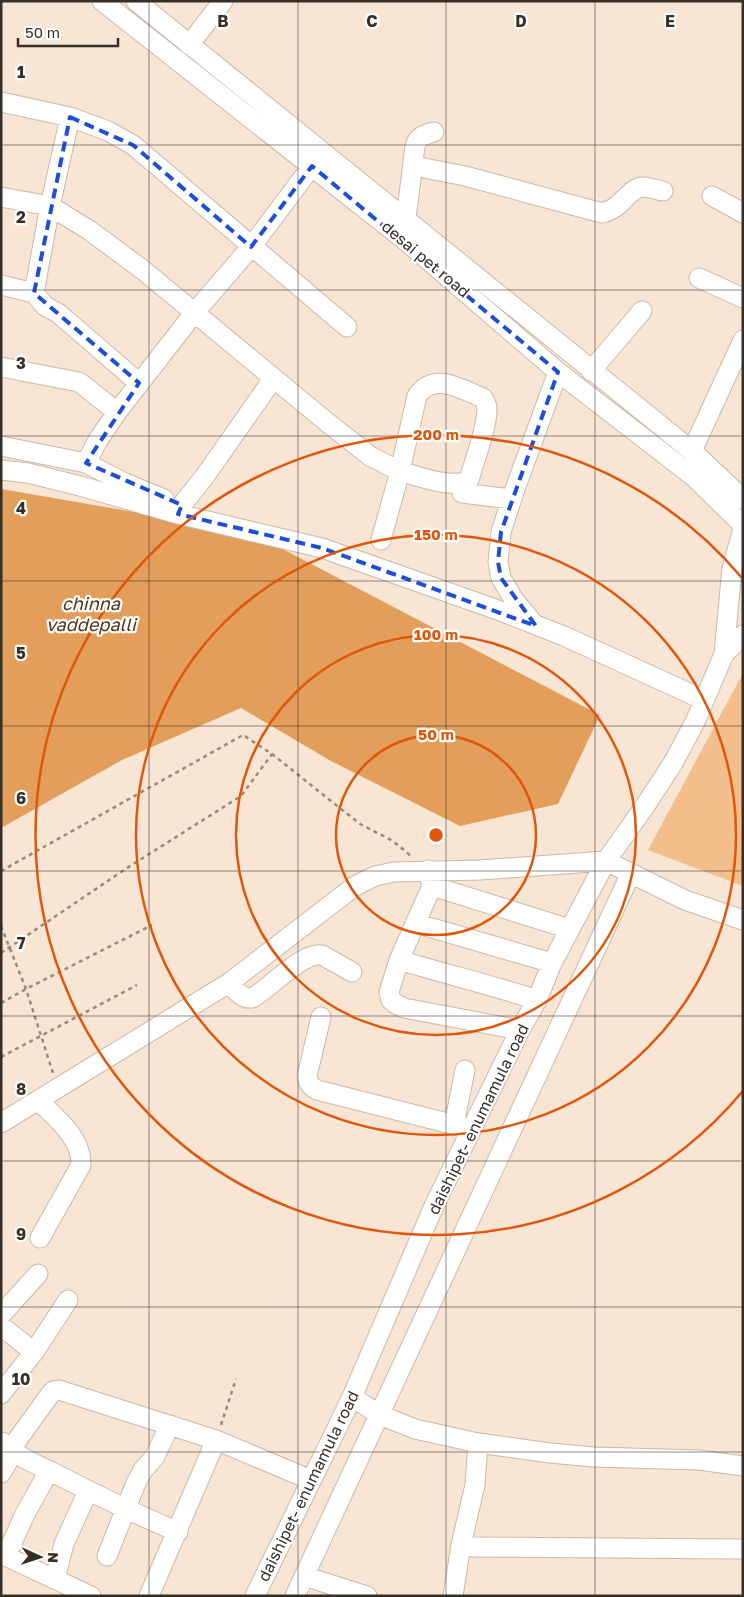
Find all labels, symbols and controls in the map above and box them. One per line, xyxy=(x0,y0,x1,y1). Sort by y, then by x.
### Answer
text: B xyxy=(217,11,229,31)
text: C xyxy=(366,11,378,31)
text: D xyxy=(515,11,527,31)
text: E xyxy=(665,11,675,31)
scale bar xyxy=(18,15,118,47)
text: 50 m xyxy=(25,23,60,41)
text: 1 xyxy=(17,62,25,82)
text: 2 xyxy=(16,207,26,227)
street label: desai pet road xyxy=(378,216,474,302)
text: 3 xyxy=(16,353,26,373)
text: 200 m xyxy=(413,425,459,443)
text: 4 xyxy=(16,498,26,518)
text: 150 m xyxy=(414,525,458,543)
water label: chinna vaddepalli xyxy=(46,592,138,635)
text: 100 m xyxy=(414,625,458,643)
text: 5 xyxy=(16,643,26,663)
text: 50 m xyxy=(418,725,454,743)
text: 6 xyxy=(16,788,26,808)
centre of rings xyxy=(427,826,445,844)
text: 7 xyxy=(17,933,26,953)
street label: daishipet- enumamula road xyxy=(423,1020,533,1218)
text: 8 xyxy=(16,1079,26,1099)
text: 9 xyxy=(16,1224,26,1244)
text: 10 xyxy=(12,1369,30,1389)
street label: daishipet- enumamula road xyxy=(253,1387,363,1585)
north arrow xyxy=(15,1532,65,1582)
text: N xyxy=(45,1552,62,1563)

